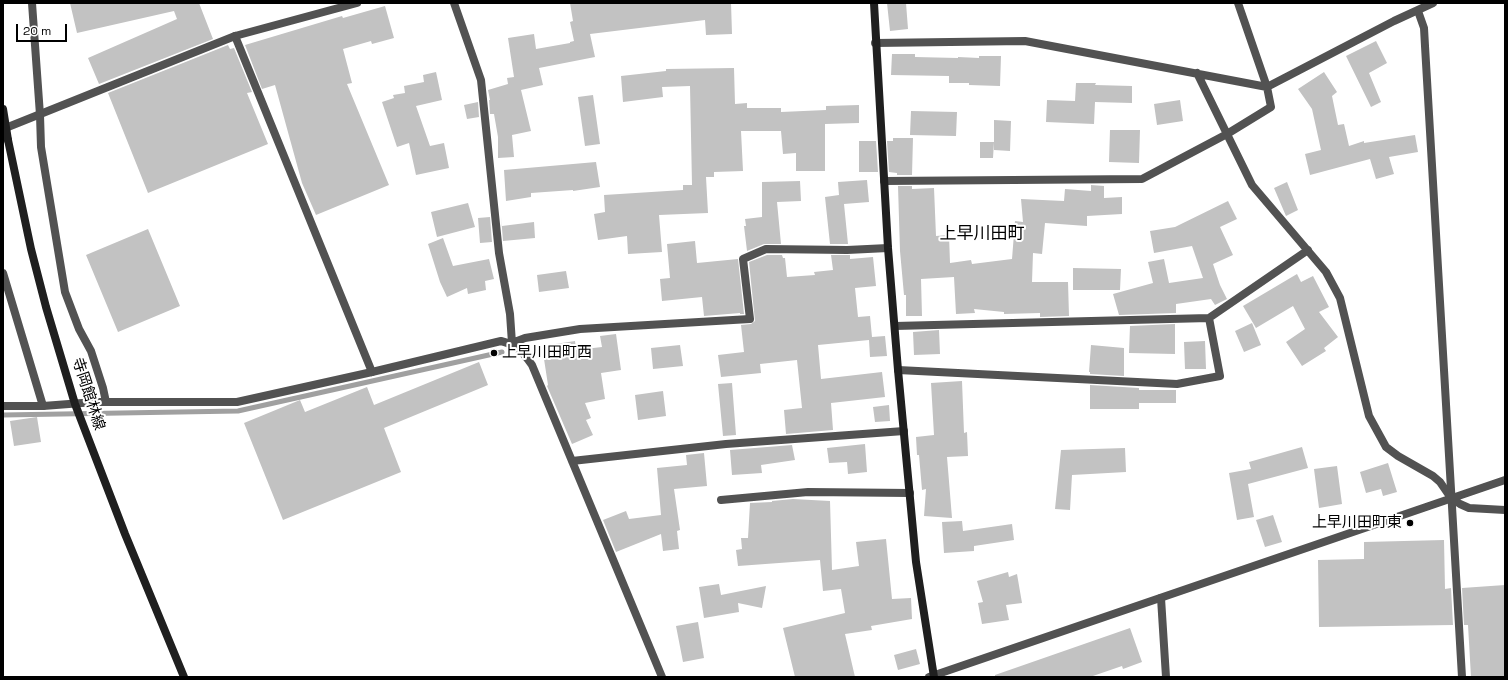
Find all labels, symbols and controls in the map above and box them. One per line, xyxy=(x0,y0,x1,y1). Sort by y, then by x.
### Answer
scale bar xyxy=(18,16,69,42)
text: 20 m xyxy=(23,23,51,39)
district label: 上早川田町 xyxy=(940,224,1024,244)
place label: 上早川田町西 xyxy=(502,344,592,362)
marker: 上早川田町西 xyxy=(489,348,499,358)
street label: 寺岡館林線 xyxy=(68,356,108,432)
place label: 上早川田町東 xyxy=(1312,514,1402,532)
marker: 上早川田町東 xyxy=(1405,518,1415,528)

